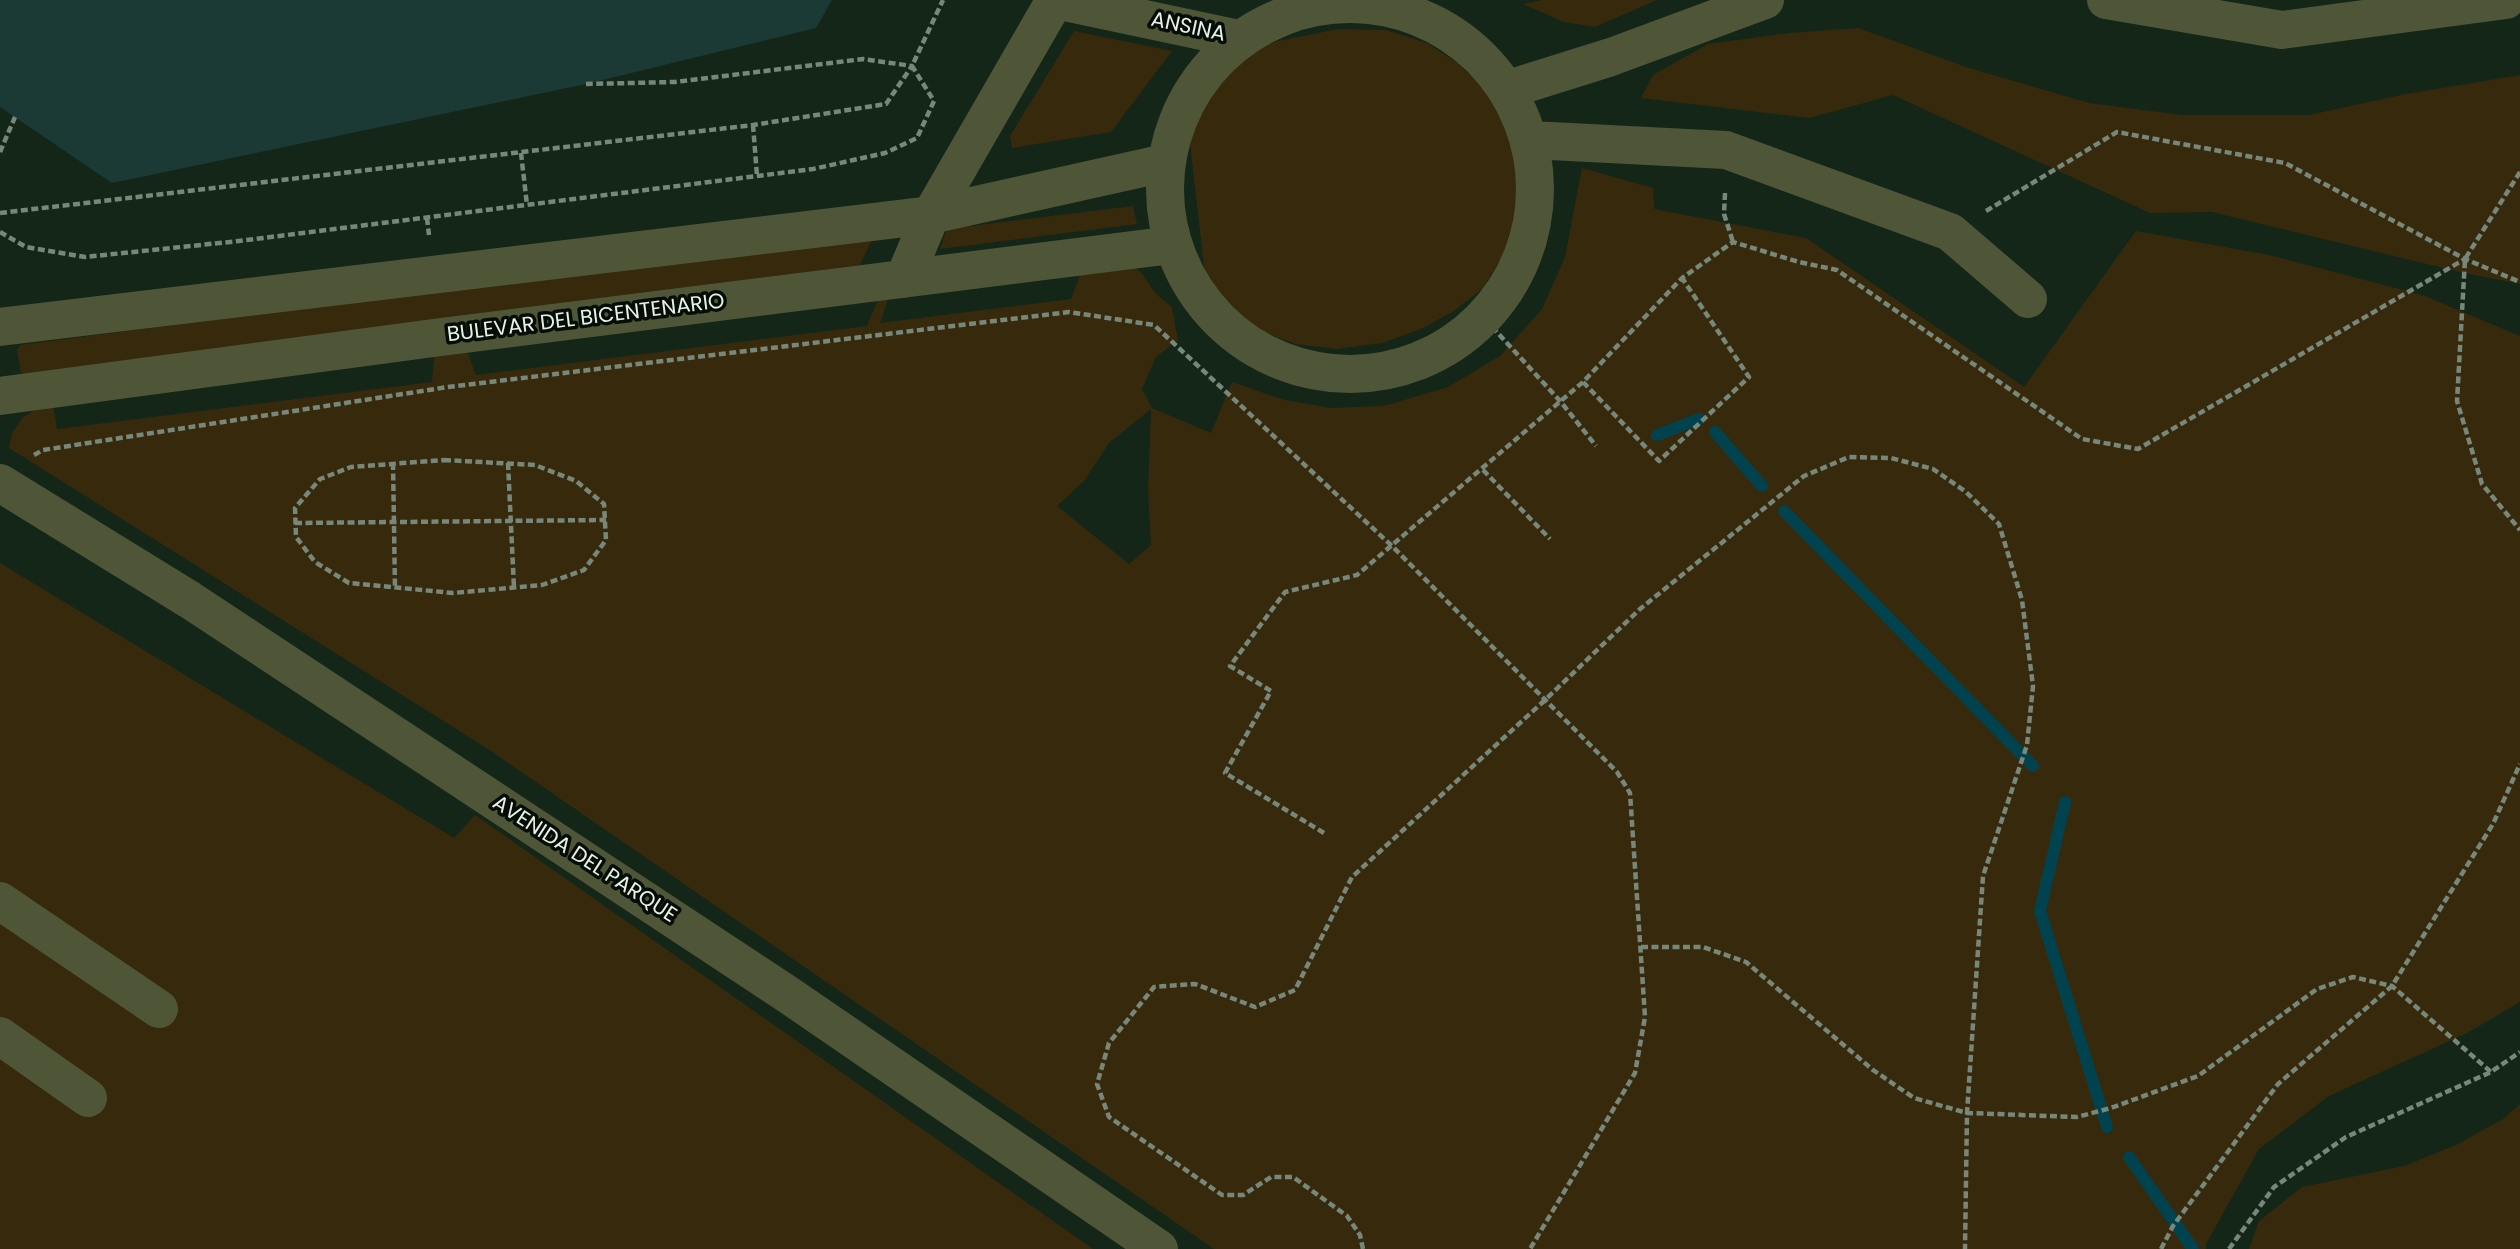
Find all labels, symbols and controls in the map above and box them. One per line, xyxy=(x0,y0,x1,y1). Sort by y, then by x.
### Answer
street label: ANSINA xyxy=(1149,8,1227,48)
street label: BULEVAR DEL BICENTENARIO xyxy=(446,289,726,349)
street label: AVENIDA DEL PARQUE xyxy=(487,791,681,929)

